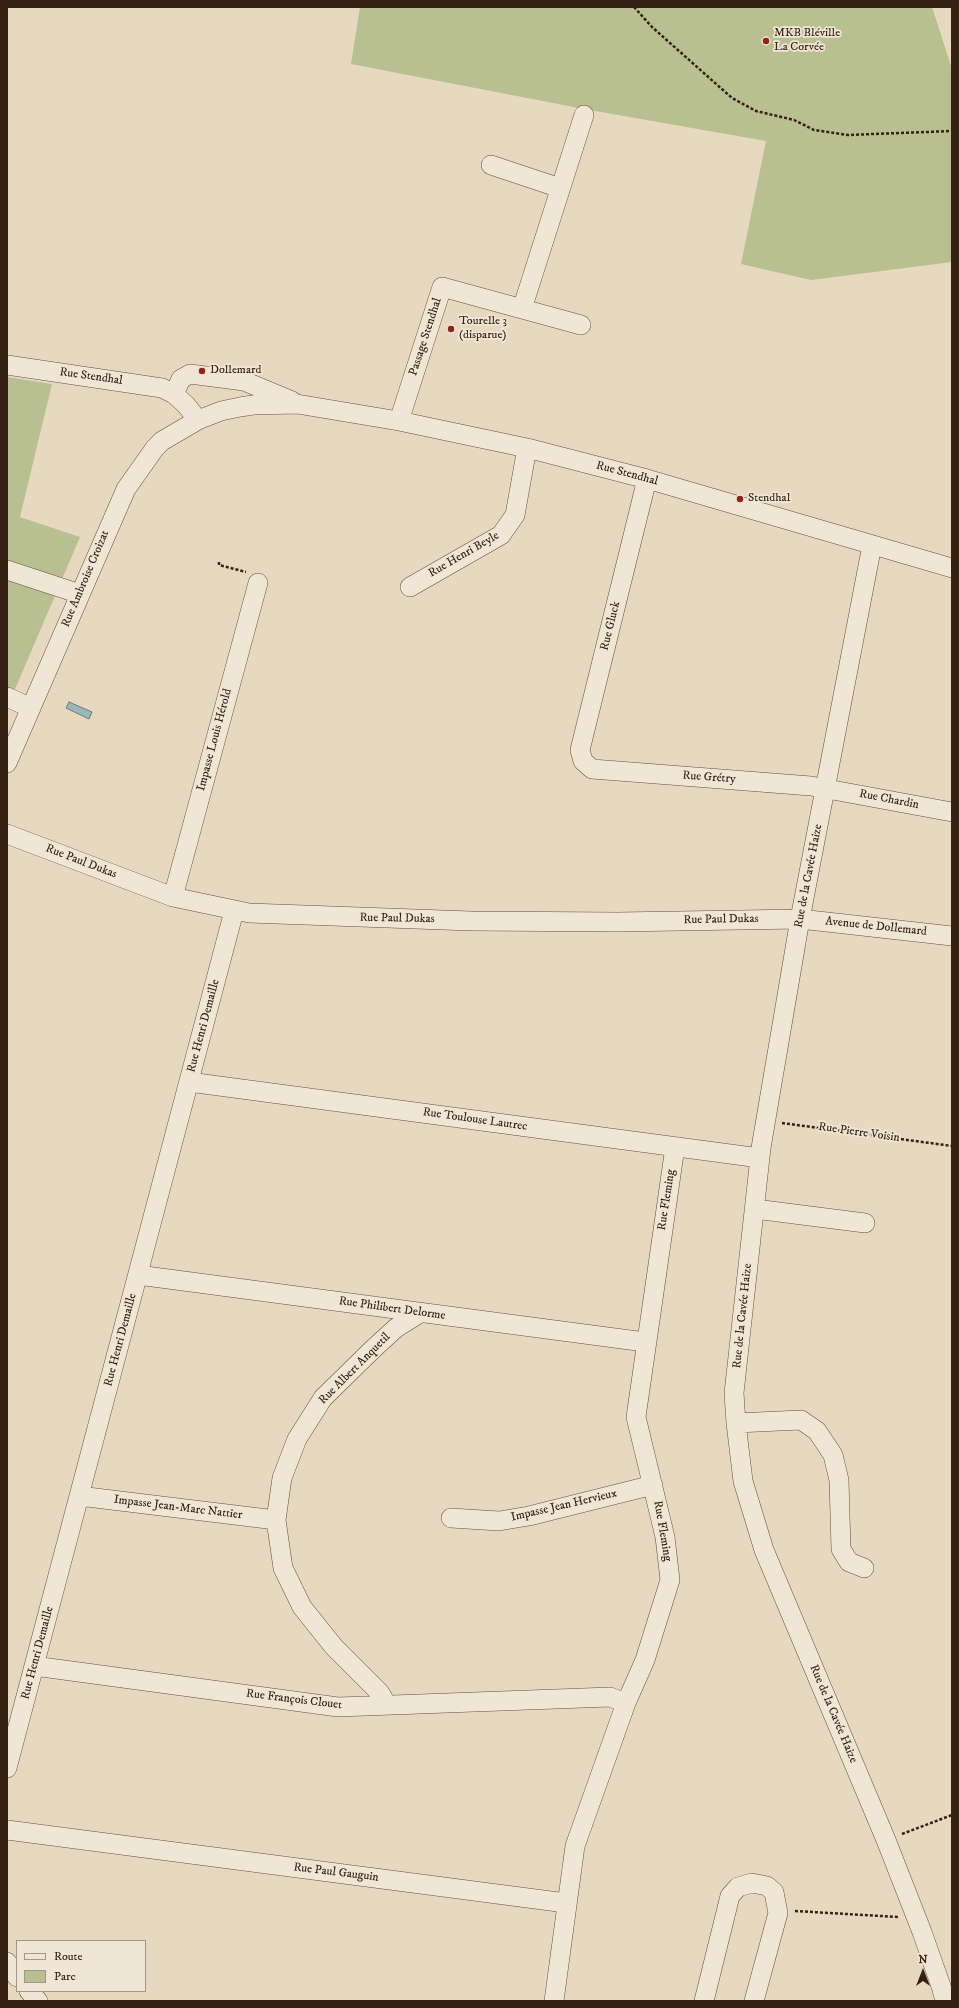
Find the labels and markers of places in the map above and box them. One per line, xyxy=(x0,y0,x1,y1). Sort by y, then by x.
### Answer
place label: MKB Bléville La Corvée xyxy=(774,27,840,55)
marker: MKB Bléville La Corvée xyxy=(761,36,771,46)
place label: Tourelle 3 (disparue) xyxy=(459,315,507,343)
marker: Tourelle 3 (disparue) xyxy=(446,324,456,334)
place label: Dollemard xyxy=(210,364,261,378)
marker: Dollemard xyxy=(197,366,207,376)
place label: Stendhal xyxy=(748,492,790,506)
marker: Stendhal xyxy=(735,494,745,504)

